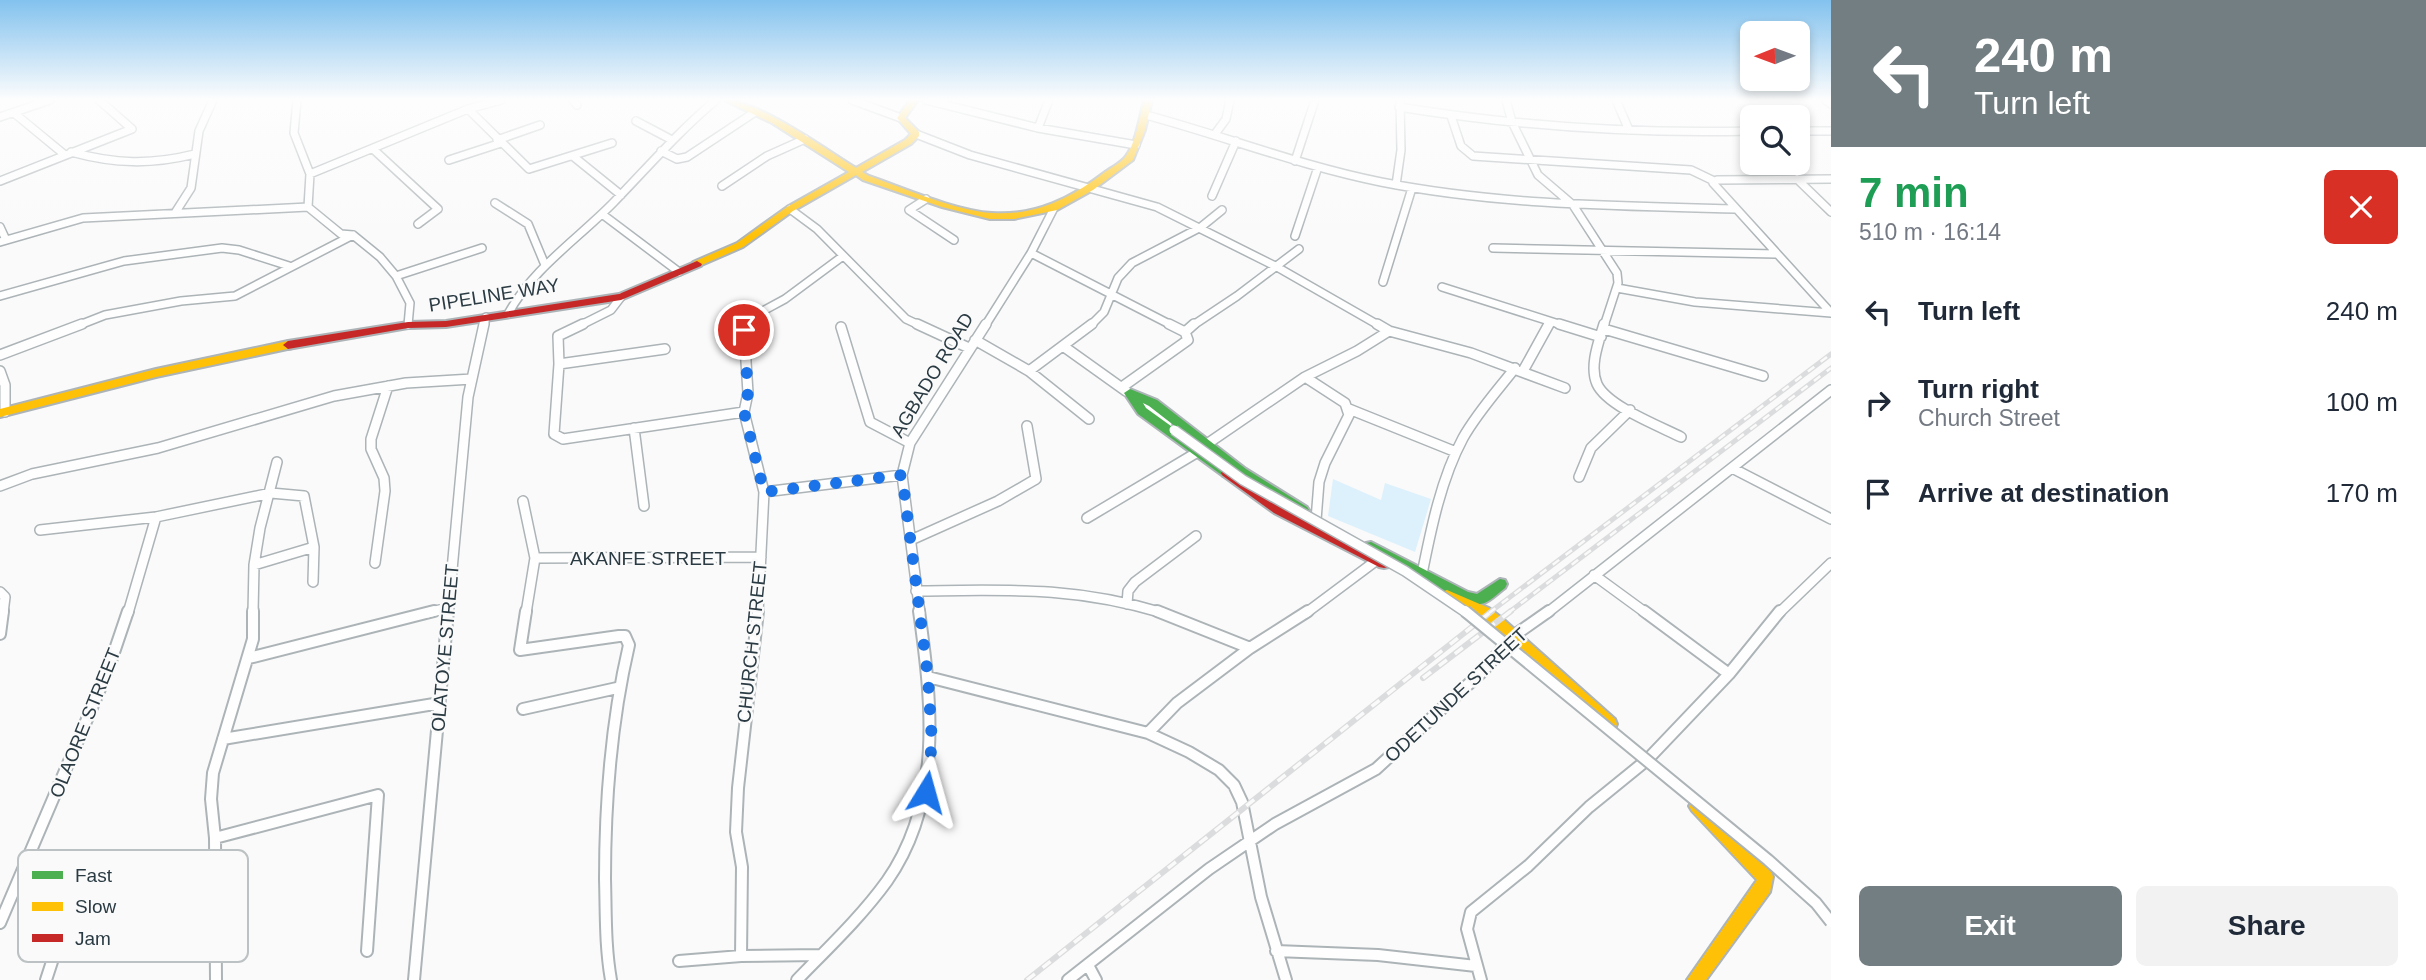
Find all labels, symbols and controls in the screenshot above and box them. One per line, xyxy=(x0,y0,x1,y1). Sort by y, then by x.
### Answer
north arrow xyxy=(1740,21,1810,91)
map controls xyxy=(1740,21,1810,175)
icon: left xyxy=(1859,28,1950,119)
text: 240 m xyxy=(1974,28,2113,82)
text: Turn left xyxy=(1974,85,2090,121)
button: search xyxy=(1740,105,1810,175)
text: 7 min xyxy=(1859,169,1969,216)
button: close xyxy=(2324,170,2398,244)
text: 510 m · 16:14 xyxy=(1859,219,2001,245)
street label: PIPELINE WAY xyxy=(427,274,561,316)
icon: left xyxy=(1859,293,1897,331)
text: Turn left xyxy=(1918,296,2020,326)
text: 240 m xyxy=(2326,296,2398,326)
pin xyxy=(714,300,774,360)
street label: AGBADO ROAD xyxy=(887,309,977,441)
icon: arrive xyxy=(725,311,763,349)
text: Turn right xyxy=(1918,374,2039,404)
icon: right xyxy=(1859,384,1897,422)
text: 100 m xyxy=(2326,387,2398,417)
text: Church Street xyxy=(1918,405,2060,431)
icon: arrive xyxy=(1859,475,1897,513)
text: Arrive at destination xyxy=(1918,478,2169,508)
text: 170 m xyxy=(2326,478,2398,508)
street label: AKANFE STREET xyxy=(570,548,727,569)
street label: CHURCH STREET xyxy=(733,560,771,724)
street label: OLATOYE STREET xyxy=(427,563,463,733)
street label: ODETUNDE STREET xyxy=(1381,623,1532,766)
street label: OLAORE STREET xyxy=(45,645,125,801)
position arrow xyxy=(889,755,963,829)
legend xyxy=(18,850,248,962)
text: Fast xyxy=(75,865,113,886)
button: Exit xyxy=(1859,886,2122,966)
button: Share xyxy=(2136,886,2398,966)
text: Slow xyxy=(75,896,116,917)
text: Jam xyxy=(75,928,111,949)

